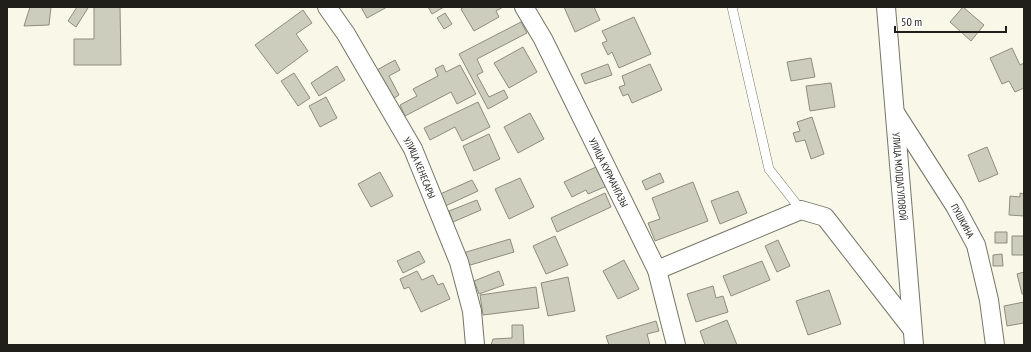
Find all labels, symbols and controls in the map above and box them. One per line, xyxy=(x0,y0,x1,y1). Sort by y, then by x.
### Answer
scale bar xyxy=(895,8,1006,34)
text: 50 m xyxy=(901,14,922,29)
street label: УЛИЦА МОЛДАГУЛОВОЙ xyxy=(889,132,910,221)
street label: УЛИЦА КЕНЕСАРЫ xyxy=(400,135,438,200)
street label: УЛИЦА КУРМАНГАЗЫ xyxy=(586,136,631,209)
street label: ПУШКИНА xyxy=(948,201,977,241)

